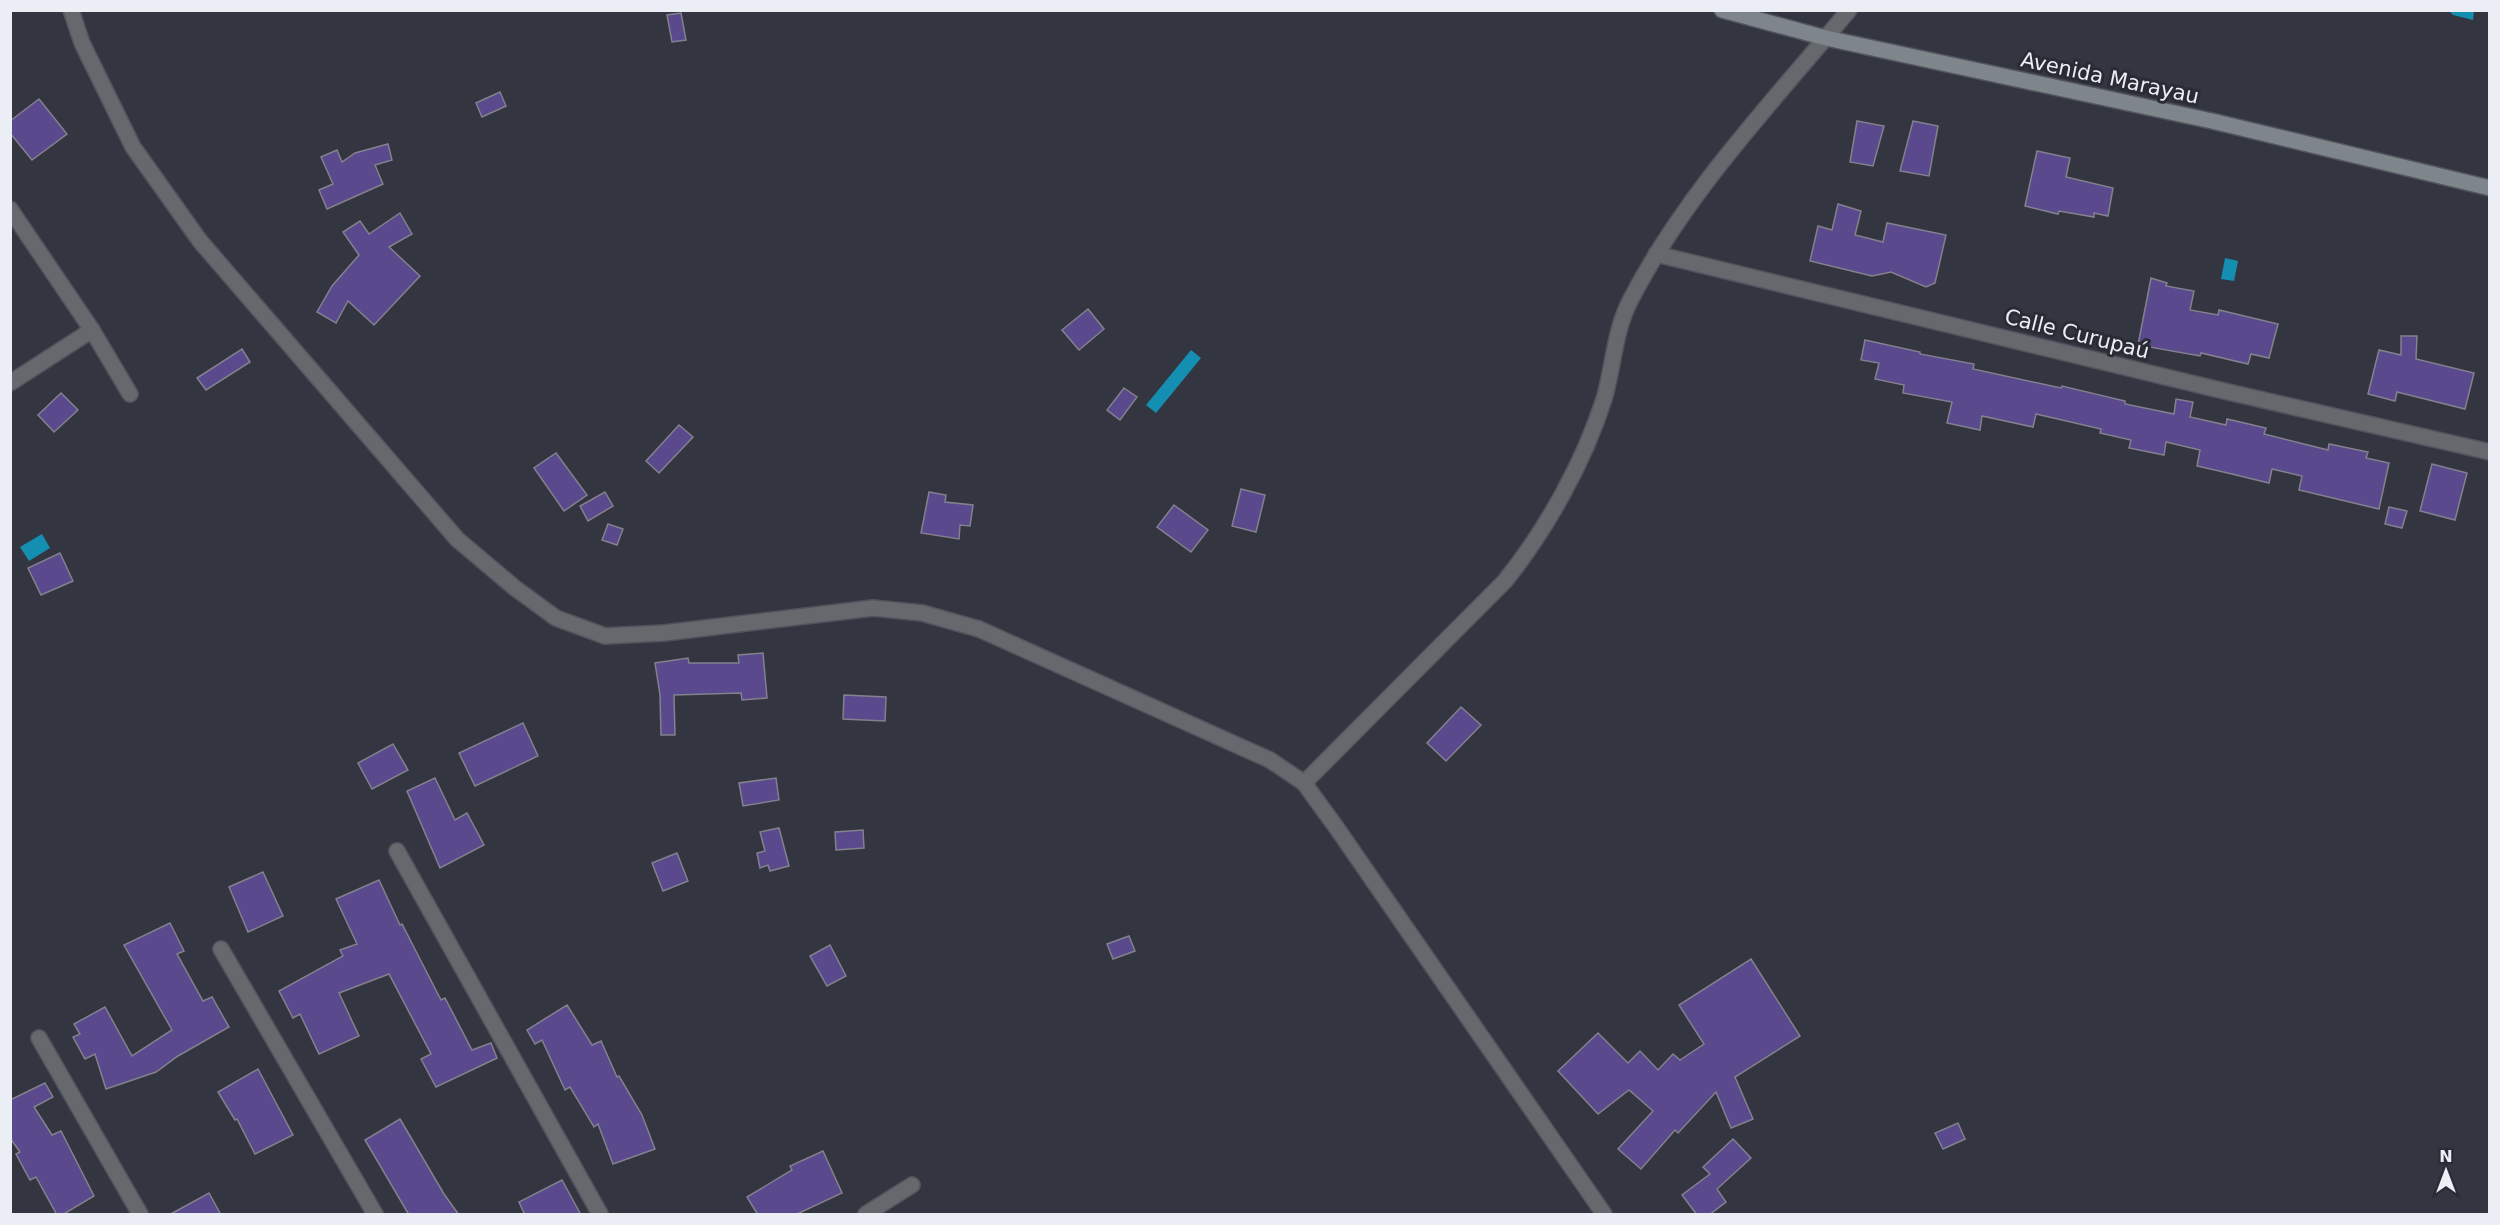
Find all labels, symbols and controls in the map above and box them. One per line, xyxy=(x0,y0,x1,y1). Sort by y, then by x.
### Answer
street label: Avenida Marayau xyxy=(2019,47,2201,109)
street label: Calle Curupaú xyxy=(2002,304,2152,364)
north arrow xyxy=(2416,1141,2476,1201)
text: N xyxy=(2439,1147,2453,1166)

